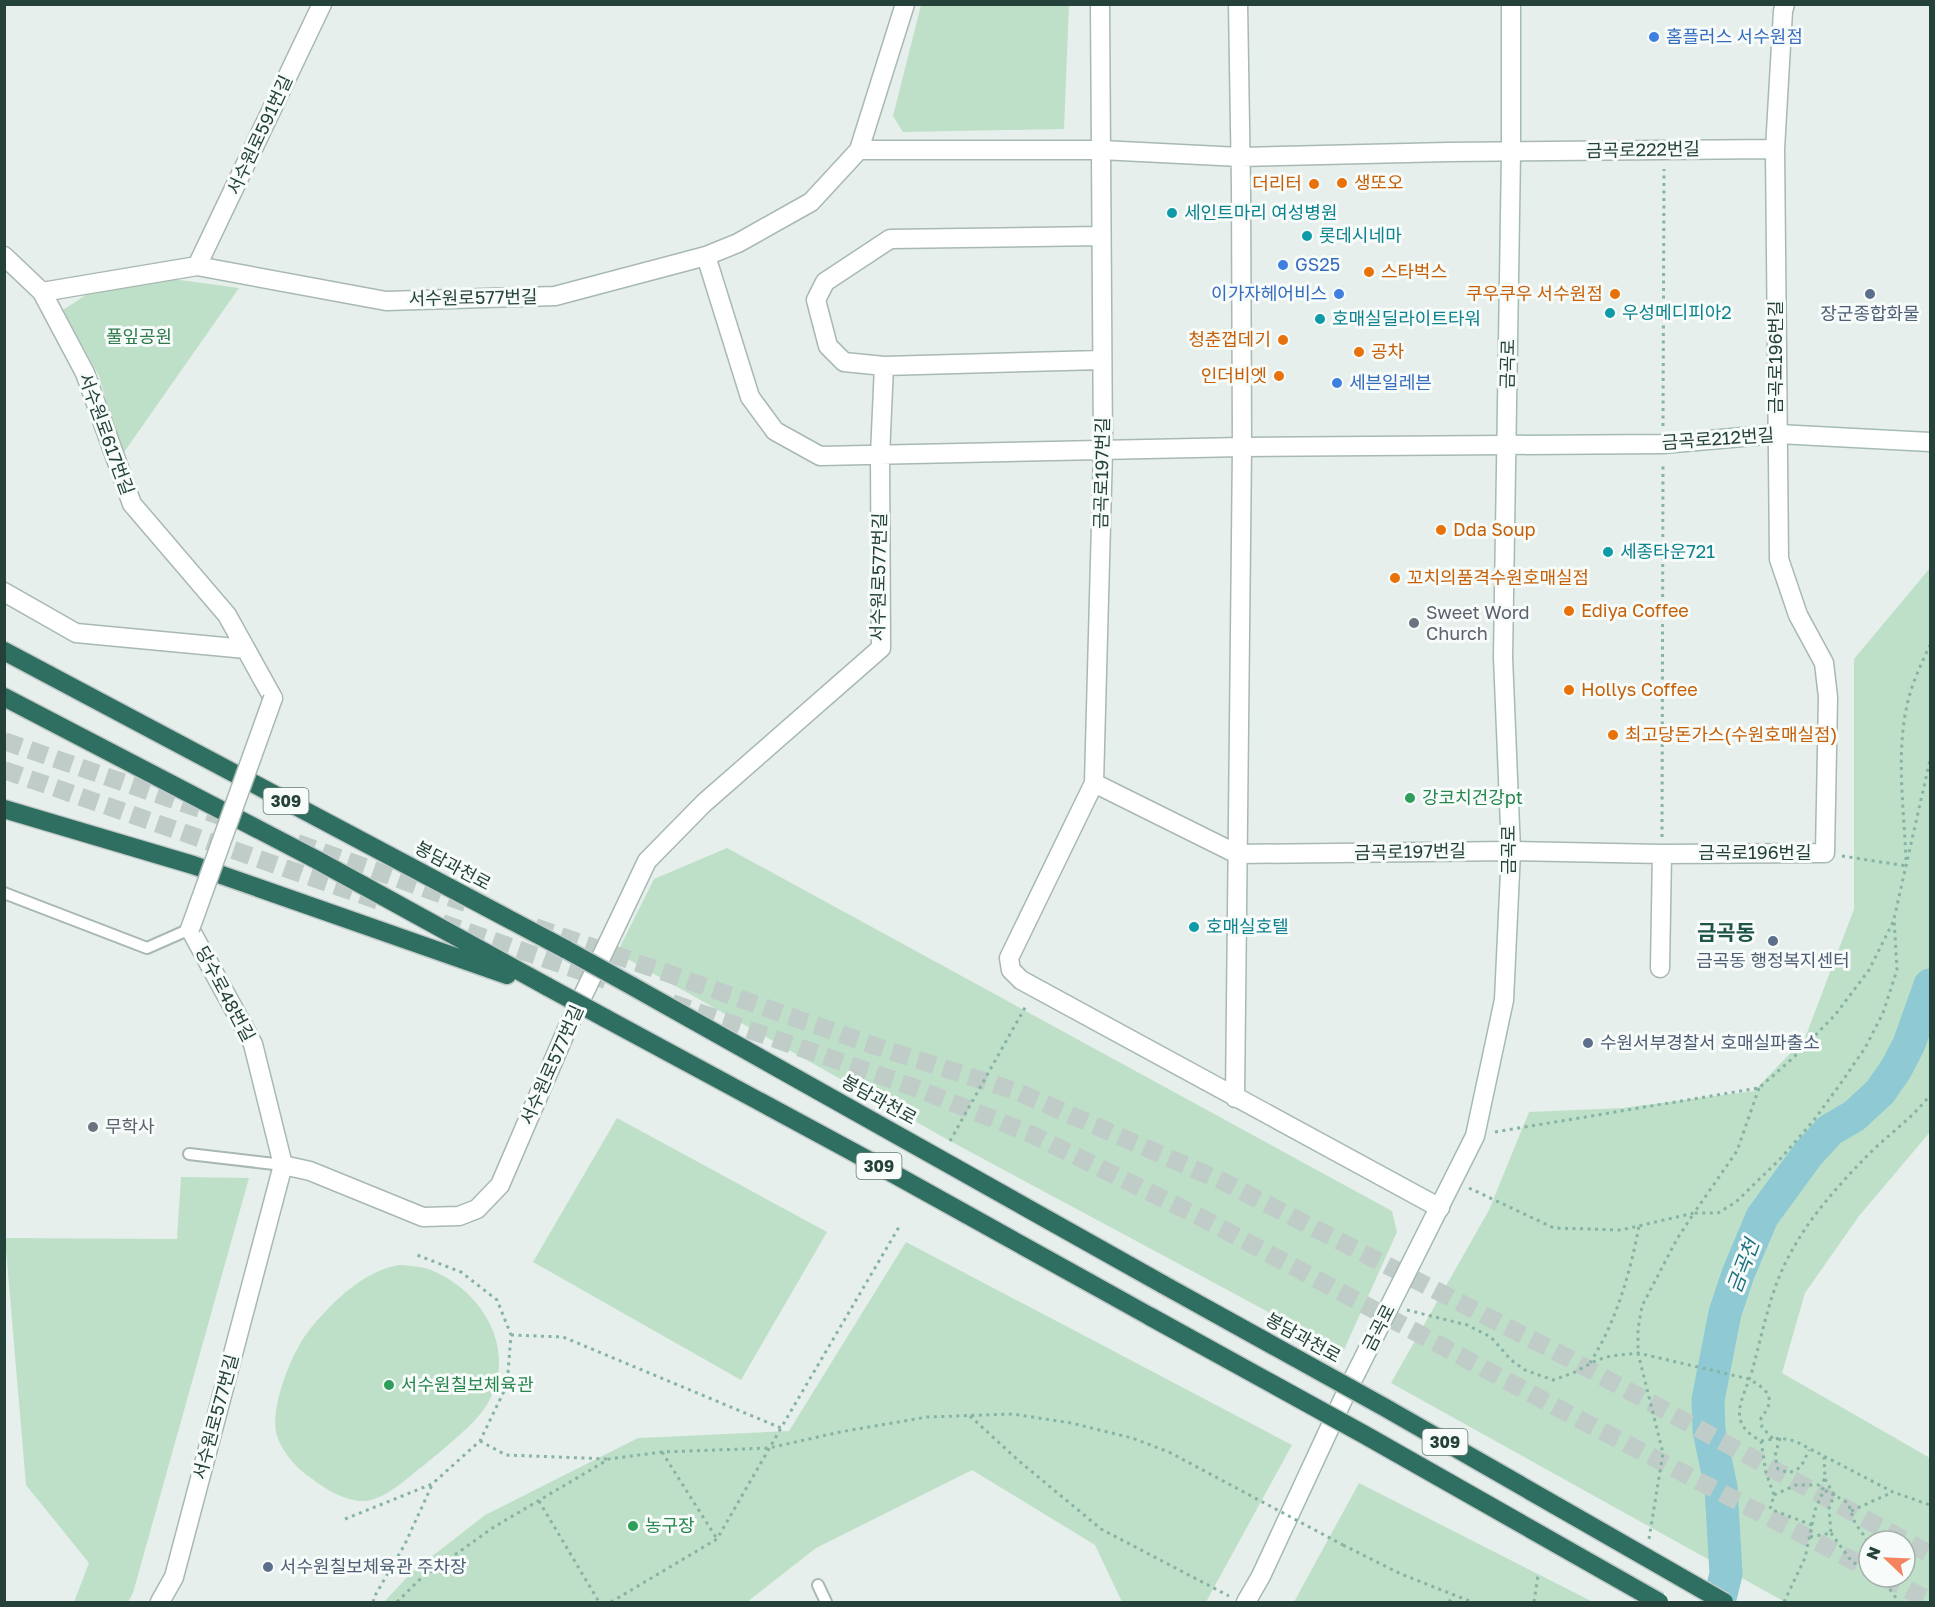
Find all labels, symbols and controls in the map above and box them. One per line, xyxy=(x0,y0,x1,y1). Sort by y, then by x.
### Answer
place label: 홈플러스 서수원점 xyxy=(1666,25,1803,47)
marker: 홈플러스 서수원점 xyxy=(1647,30,1661,44)
street label: 서수원로591번길 xyxy=(222,71,296,198)
street label: 금곡로222번길 xyxy=(1586,137,1700,161)
place label: 생또오 xyxy=(1354,171,1404,193)
place label: 더리터 xyxy=(1252,172,1302,194)
marker: 생또오 xyxy=(1335,176,1349,190)
marker: 더리터 xyxy=(1307,177,1321,191)
place label: 세인트마리 여성병원 xyxy=(1184,201,1338,223)
marker: 세인트마리 여성병원 xyxy=(1165,206,1179,220)
place label: 롯데시네마 xyxy=(1319,224,1402,246)
marker: 롯데시네마 xyxy=(1300,229,1314,243)
place label: GS25 xyxy=(1295,253,1340,275)
marker: GS25 xyxy=(1276,258,1290,272)
place label: 스타벅스 xyxy=(1381,260,1447,282)
marker: 스타벅스 xyxy=(1362,265,1376,279)
place label: 이가자헤어비스 xyxy=(1211,282,1327,304)
place label: 쿠우쿠우 서수원점 xyxy=(1466,282,1603,304)
street label: 서수원로577번길 xyxy=(408,285,538,309)
marker: 이가자헤어비스 xyxy=(1332,287,1346,301)
marker: 쿠우쿠우 서수원점 xyxy=(1608,287,1622,301)
marker: 장군종합화물 xyxy=(1863,287,1877,301)
street label: 금곡로196번길 xyxy=(1764,300,1786,414)
place label: 우성메디피아2 xyxy=(1622,301,1732,323)
place label: 장군종합화물 xyxy=(1820,302,1920,324)
marker: 우성메디피아2 xyxy=(1603,306,1617,320)
place label: 호매실딜라이트타워 xyxy=(1332,307,1481,329)
marker: 호매실딜라이트타워 xyxy=(1313,312,1327,326)
park label: 풀잎공원 xyxy=(106,325,172,347)
place label: 청춘껍데기 xyxy=(1188,328,1271,350)
marker: 청춘껍데기 xyxy=(1276,333,1290,347)
street label: 금곡로 xyxy=(1496,339,1518,389)
place label: 공차 xyxy=(1371,340,1405,362)
marker: 공차 xyxy=(1352,345,1366,359)
place label: 인더비엣 xyxy=(1201,364,1267,386)
marker: 인더비엣 xyxy=(1272,369,1286,383)
street label: 서수원로617번길 xyxy=(75,370,139,498)
place label: 세븐일레븐 xyxy=(1349,371,1432,393)
marker: 세븐일레븐 xyxy=(1330,376,1344,390)
street label: 금곡로197번길 xyxy=(1089,417,1113,529)
street label: 금곡로212번길 xyxy=(1661,423,1775,453)
street label: 서수원로577번길 xyxy=(866,512,890,642)
place label: Dda Soup xyxy=(1453,518,1536,540)
marker: Dda Soup xyxy=(1434,523,1448,537)
place label: 세종타운721 xyxy=(1620,540,1715,562)
marker: 세종타운721 xyxy=(1601,545,1615,559)
place label: 꼬치의품격수원호매실점 xyxy=(1407,566,1589,588)
marker: 꼬치의품격수원호매실점 xyxy=(1388,571,1402,585)
place label: Ediya Coffee xyxy=(1581,599,1689,621)
place label: Sweet Word Church xyxy=(1426,601,1530,644)
marker: Ediya Coffee xyxy=(1562,604,1576,618)
marker: Sweet Word Church xyxy=(1407,616,1421,630)
place label: Hollys Coffee xyxy=(1581,678,1698,700)
marker: Hollys Coffee xyxy=(1562,683,1576,697)
place label: 최고당돈가스(수원호매실점) xyxy=(1625,723,1837,745)
marker: 최고당돈가스(수원호매실점) xyxy=(1606,728,1620,742)
place label: 강코치건강pt xyxy=(1422,786,1523,808)
road number: 309 xyxy=(264,788,308,814)
marker: 강코치건강pt xyxy=(1403,791,1417,805)
street label: 금곡로 xyxy=(1497,825,1519,875)
street label: 봉담과천로 xyxy=(412,836,495,894)
street label: 금곡로197번길 xyxy=(1354,839,1466,863)
street label: 금곡로196번길 xyxy=(1698,841,1812,863)
place label: 호매실호텔 xyxy=(1206,915,1289,937)
district label: 금곡동 xyxy=(1697,919,1755,945)
marker: 호매실호텔 xyxy=(1187,920,1201,934)
marker: 금곡동 행정복지센터 xyxy=(1766,934,1780,948)
street label: 당수로48번길 xyxy=(192,942,260,1045)
place label: 금곡동 행정복지센터 xyxy=(1696,949,1850,971)
street label: 서수원로577번길 xyxy=(515,1001,587,1128)
place label: 수원서부경찰서 호매실파출소 xyxy=(1600,1031,1820,1053)
marker: 수원서부경찰서 호매실파출소 xyxy=(1581,1036,1595,1050)
street label: 봉담과천로 xyxy=(838,1069,921,1129)
place label: 무학사 xyxy=(105,1115,155,1137)
marker: 무학사 xyxy=(86,1120,100,1134)
road number: 309 xyxy=(856,1153,902,1179)
water label: 금곡천 xyxy=(1721,1233,1764,1296)
street label: 금곡로 xyxy=(1357,1300,1399,1355)
street label: 봉담과천로 xyxy=(1262,1307,1345,1367)
street label: 서수원로577번길 xyxy=(188,1352,242,1482)
place label: 서수원칠보체육관 xyxy=(401,1373,534,1395)
marker: 서수원칠보체육관 xyxy=(382,1378,396,1392)
road number: 309 xyxy=(1422,1429,1468,1455)
place label: 농구장 xyxy=(645,1514,695,1536)
marker: 농구장 xyxy=(626,1519,640,1533)
north arrow xyxy=(1857,1529,1917,1589)
text: N xyxy=(1862,1544,1885,1563)
place label: 서수원칠보체육관 주차장 xyxy=(280,1555,467,1577)
marker: 서수원칠보체육관 주차장 xyxy=(261,1560,275,1574)

